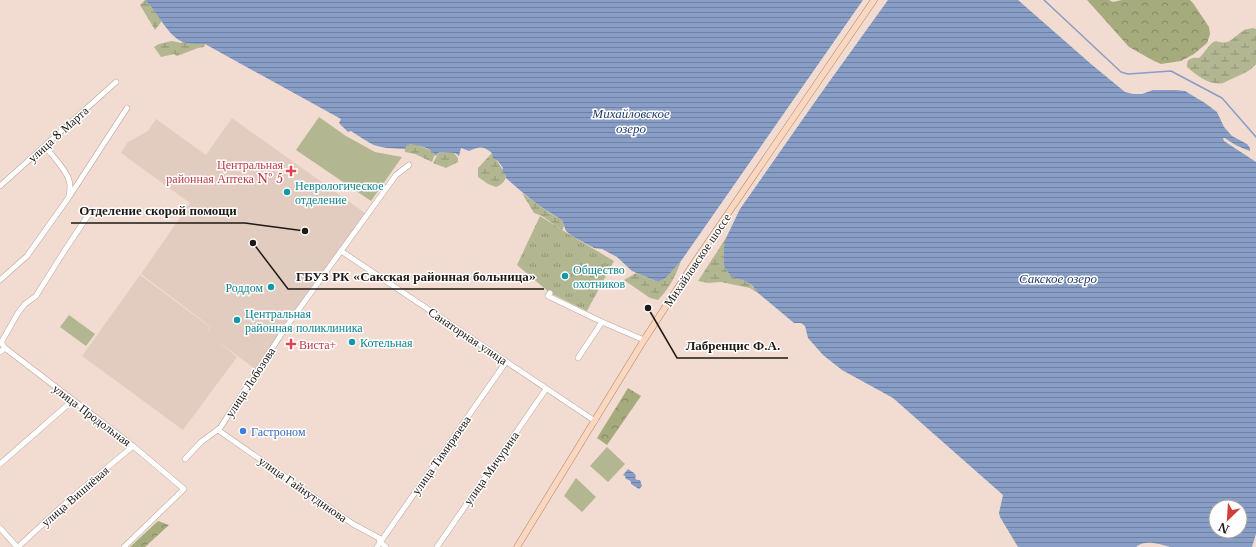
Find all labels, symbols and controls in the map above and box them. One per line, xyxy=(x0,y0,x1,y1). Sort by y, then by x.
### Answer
street label: улица 8 Марта xyxy=(25,102,92,165)
water label: Михайловское озеро xyxy=(591,105,670,137)
place label: Центральная районная Аптека № 5 xyxy=(166,157,283,186)
marker: Центральная районная Аптека № 5 xyxy=(286,166,296,176)
place label: Неврологическое отделение xyxy=(295,178,384,207)
marker: Неврологическое отделение xyxy=(282,187,292,197)
callout: Отделение скорой помощи xyxy=(71,198,245,223)
text: Отделение скорой помощи xyxy=(79,202,237,219)
street label: Михайловское шоссе xyxy=(660,210,734,310)
place label: Общество охотников xyxy=(573,262,625,291)
callout: ГБУЗ РК «Сакская районная больница» xyxy=(288,264,544,289)
text: ГБУЗ РК «Сакская районная больница» xyxy=(296,268,536,285)
water label: Сакское озеро xyxy=(1019,270,1098,287)
marker: Общество охотников xyxy=(560,271,570,281)
place label: Роддом xyxy=(225,280,263,295)
marker: Роддом xyxy=(266,282,276,292)
street label: Санаторная улица xyxy=(426,304,511,368)
place label: Центральная районная поликлиника xyxy=(245,306,363,335)
marker: Центральная районная поликлиника xyxy=(232,315,242,325)
callout: Лабренцис Ф.А. xyxy=(677,333,788,358)
place label: Котельная xyxy=(360,335,413,350)
place label: Виста+ xyxy=(299,337,336,352)
marker: Котельная xyxy=(347,337,357,347)
text: Лабренцис Ф.А. xyxy=(686,337,780,354)
marker: Виста+ xyxy=(286,339,296,349)
street label: улица Лобозова xyxy=(222,344,279,420)
street label: улица Продольная xyxy=(50,381,134,450)
street label: улица Тимирязева xyxy=(408,412,474,497)
place label: Гастроном xyxy=(251,424,306,439)
marker: Гастроном xyxy=(238,426,248,436)
street label: улица Мичурина xyxy=(460,428,522,508)
street label: улица Гайнутдинова xyxy=(256,453,351,526)
street label: улица Вишнёвая xyxy=(38,462,112,529)
north arrow xyxy=(1208,499,1248,539)
text: N xyxy=(1216,519,1231,537)

